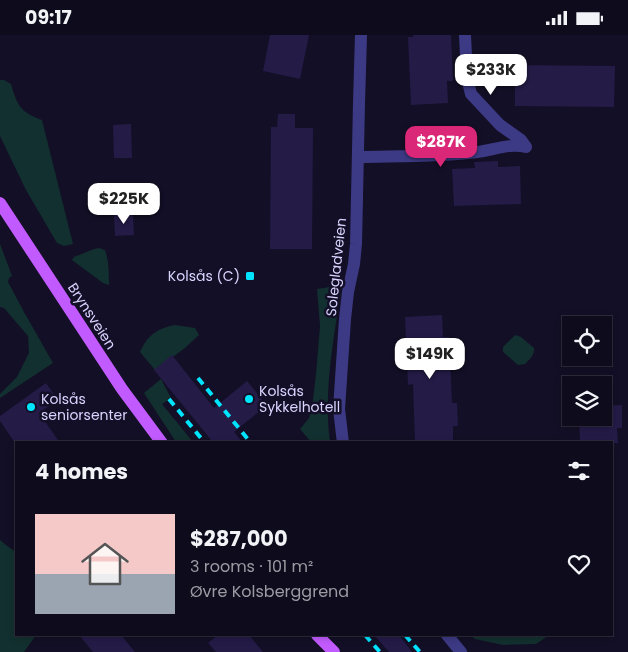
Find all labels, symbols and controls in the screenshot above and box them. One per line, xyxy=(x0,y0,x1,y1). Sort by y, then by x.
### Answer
text: 09:17 xyxy=(25,4,72,31)
pin: $233K xyxy=(456,53,526,96)
text: $233K xyxy=(466,58,516,81)
pin: $287K xyxy=(406,125,476,168)
text: $287K xyxy=(416,130,466,153)
pin: $225K xyxy=(89,183,159,225)
text: $225K xyxy=(99,187,149,210)
street label: Solegladveien xyxy=(321,217,351,317)
place label: Kolsås (C) xyxy=(168,266,240,286)
marker: Kolsås (C) xyxy=(244,270,256,282)
street label: Brynsveien xyxy=(63,279,121,353)
map controls xyxy=(562,316,612,426)
button: locate xyxy=(562,316,612,366)
pin: $149K xyxy=(395,337,465,380)
text: $149K xyxy=(406,342,454,365)
button: layers xyxy=(562,376,612,426)
place label: Kolsås Sykkelhotell xyxy=(259,381,340,417)
place label: Kolsås seniorsenter xyxy=(41,389,128,425)
marker: Kolsås Sykkelhotell xyxy=(243,393,255,405)
marker: Kolsås seniorsenter xyxy=(25,401,37,413)
text: 4 homes xyxy=(35,457,128,486)
icon: filters xyxy=(565,457,593,485)
text: $287,000 xyxy=(190,524,288,553)
icon: home xyxy=(75,534,135,594)
icon: heart xyxy=(565,550,593,578)
text: 3 rooms · 101 m² xyxy=(190,555,313,578)
text: Øvre Kolsberggrend xyxy=(190,580,349,603)

